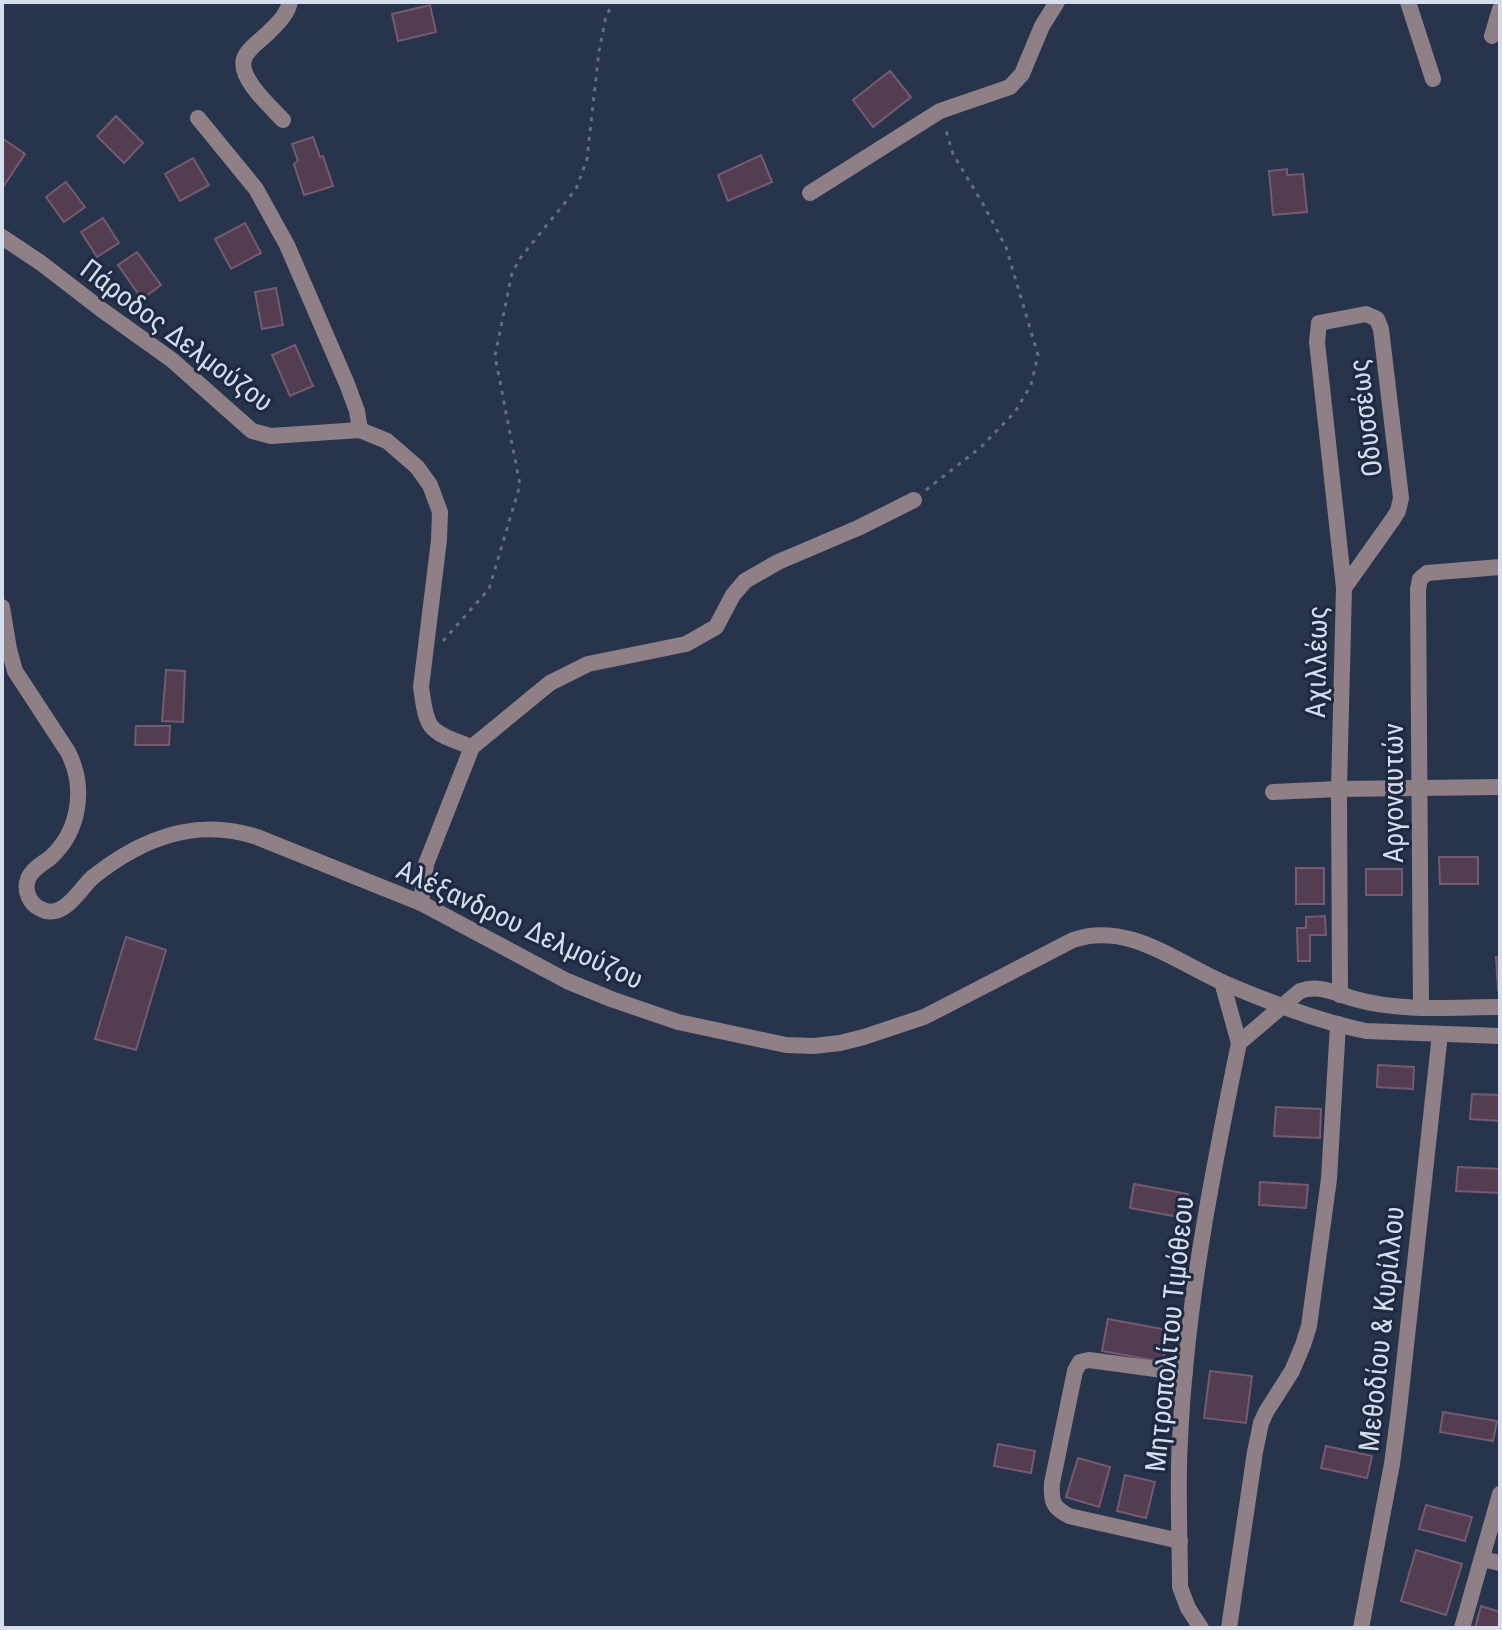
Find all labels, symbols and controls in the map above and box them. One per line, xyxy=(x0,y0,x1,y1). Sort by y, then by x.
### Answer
street label: Πάροδος Δελμούζου xyxy=(74,252,279,418)
street label: Οδυσσέως xyxy=(1342,357,1389,479)
street label: Αχιλλέως xyxy=(1299,606,1334,718)
street label: Αργοναυτών xyxy=(1377,723,1410,863)
street label: Αλέξανδρου Δελμούζου xyxy=(391,853,648,996)
street label: Μητροπολίτου Τιμόθεου xyxy=(1139,1195,1200,1473)
street label: Μεθοδίου & Κυρίλλου xyxy=(1352,1205,1411,1453)

